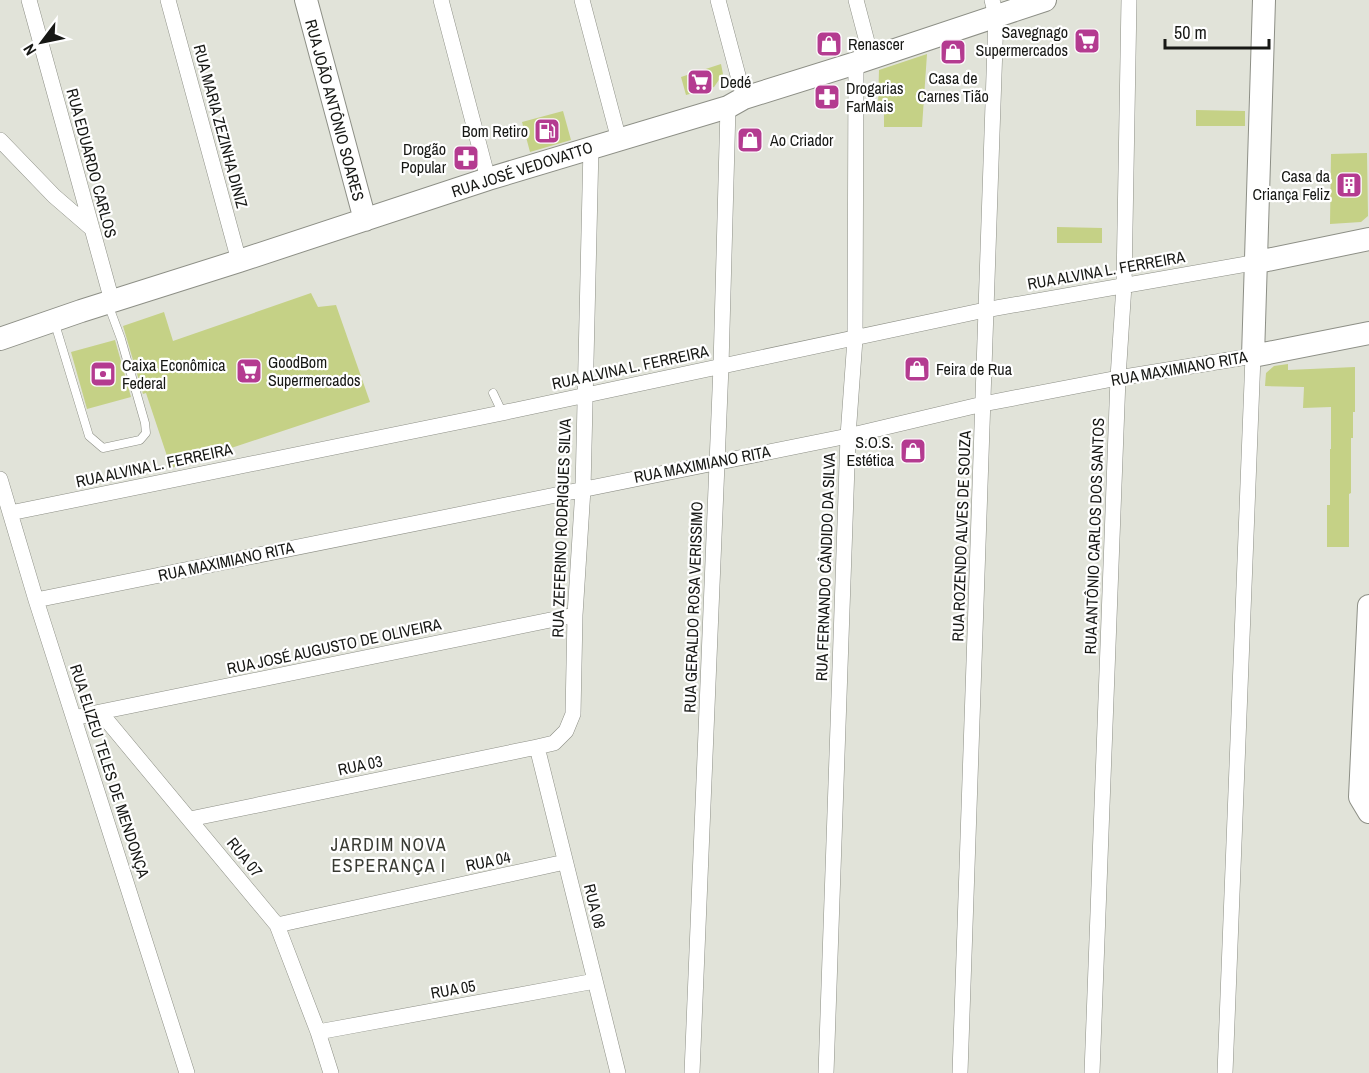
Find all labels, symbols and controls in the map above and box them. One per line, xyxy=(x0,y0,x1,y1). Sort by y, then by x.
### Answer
north arrow xyxy=(12,12,72,72)
scale bar xyxy=(1165,12,1268,50)
street label: RUA JOÃO ANTÔNIO SOARES xyxy=(300,17,370,203)
text: 50 m xyxy=(1174,20,1207,45)
place label: Savegnago Supermercados xyxy=(975,21,1068,61)
supermarket icon: Savegnago Supermercados xyxy=(1072,26,1102,56)
shop icon: Renascer xyxy=(814,29,844,59)
place label: Renascer xyxy=(848,33,905,55)
shop icon: Casa de Carnes Tião xyxy=(938,37,968,67)
text: N xyxy=(17,40,41,60)
street label: RUA MARIA ZEZINHA DINIZ xyxy=(189,42,253,210)
supermarket icon: Dedé xyxy=(685,67,715,97)
place label: Casa de Carnes Tião xyxy=(917,67,989,107)
place label: Dedé xyxy=(720,71,751,93)
place label: Drogarias FarMais xyxy=(846,77,904,117)
pharmacy icon: Drogarias FarMais xyxy=(812,82,842,112)
street label: RUA EDUARDO CARLOS xyxy=(61,86,123,240)
fuel station icon: Bom Retiro xyxy=(532,116,562,146)
place label: Bom Retiro xyxy=(462,120,528,142)
shop icon: Ao Criador xyxy=(735,125,765,155)
place label: Ao Criador xyxy=(769,129,834,151)
street label: RUA JOSÉ VEDOVATTO xyxy=(449,136,595,202)
place label: Drogão Popular xyxy=(401,138,447,178)
pharmacy icon: Drogão Popular xyxy=(451,143,481,173)
place label: Casa da Criança Feliz xyxy=(1253,165,1331,205)
building icon: Casa da Criança Feliz xyxy=(1334,170,1364,200)
street label: RUA ALVINA L. FERREIRA xyxy=(1026,245,1187,295)
street label: RUA ALVINA L. FERREIRA xyxy=(550,340,711,394)
street label: RUA MAXIMIANO RITA xyxy=(1109,345,1249,391)
place label: GoodBom Supermercados xyxy=(268,351,361,391)
place label: Caixa Econômica Federal xyxy=(122,354,226,394)
shop icon: Feira de Rua xyxy=(902,354,932,384)
supermarket icon: GoodBom Supermercados xyxy=(234,356,264,386)
place label: Feira de Rua xyxy=(936,358,1013,380)
bank icon: Caixa Econômica Federal xyxy=(88,359,118,389)
street label: RUA ANTÔNIO CARLOS DOS SANTOS xyxy=(1079,417,1109,655)
street label: RUA ZEFERINO RODRIGUES SILVA xyxy=(546,418,576,638)
street label: RUA ROZENDO ALVES DE SOUZA xyxy=(946,430,976,642)
place label: S.O.S. Estética xyxy=(847,431,895,471)
shop icon: S.O.S. Estética xyxy=(898,436,928,466)
street label: RUA ALVINA L. FERREIRA xyxy=(74,438,235,492)
street label: RUA MAXIMIANO RITA xyxy=(632,440,772,488)
street label: RUA FERNANDO CÂNDIDO DA SILVA xyxy=(810,452,840,682)
street label: RUA GERALDO ROSA VERISSIMO xyxy=(678,501,708,713)
street label: RUA MAXIMIANO RITA xyxy=(156,536,296,586)
street label: RUA JOSÉ AUGUSTO DE OLIVEIRA xyxy=(225,612,443,679)
street label: RUA ELIZEU TELES DE MENDONÇA xyxy=(65,661,155,881)
street label: RUA 03 xyxy=(336,750,384,780)
district label: JARDIM NOVA ESPERANÇA I xyxy=(331,832,447,878)
street label: RUA 07 xyxy=(222,833,268,881)
street label: RUA 04 xyxy=(464,846,512,876)
street label: RUA 08 xyxy=(579,881,611,931)
street label: RUA 05 xyxy=(429,974,477,1004)

